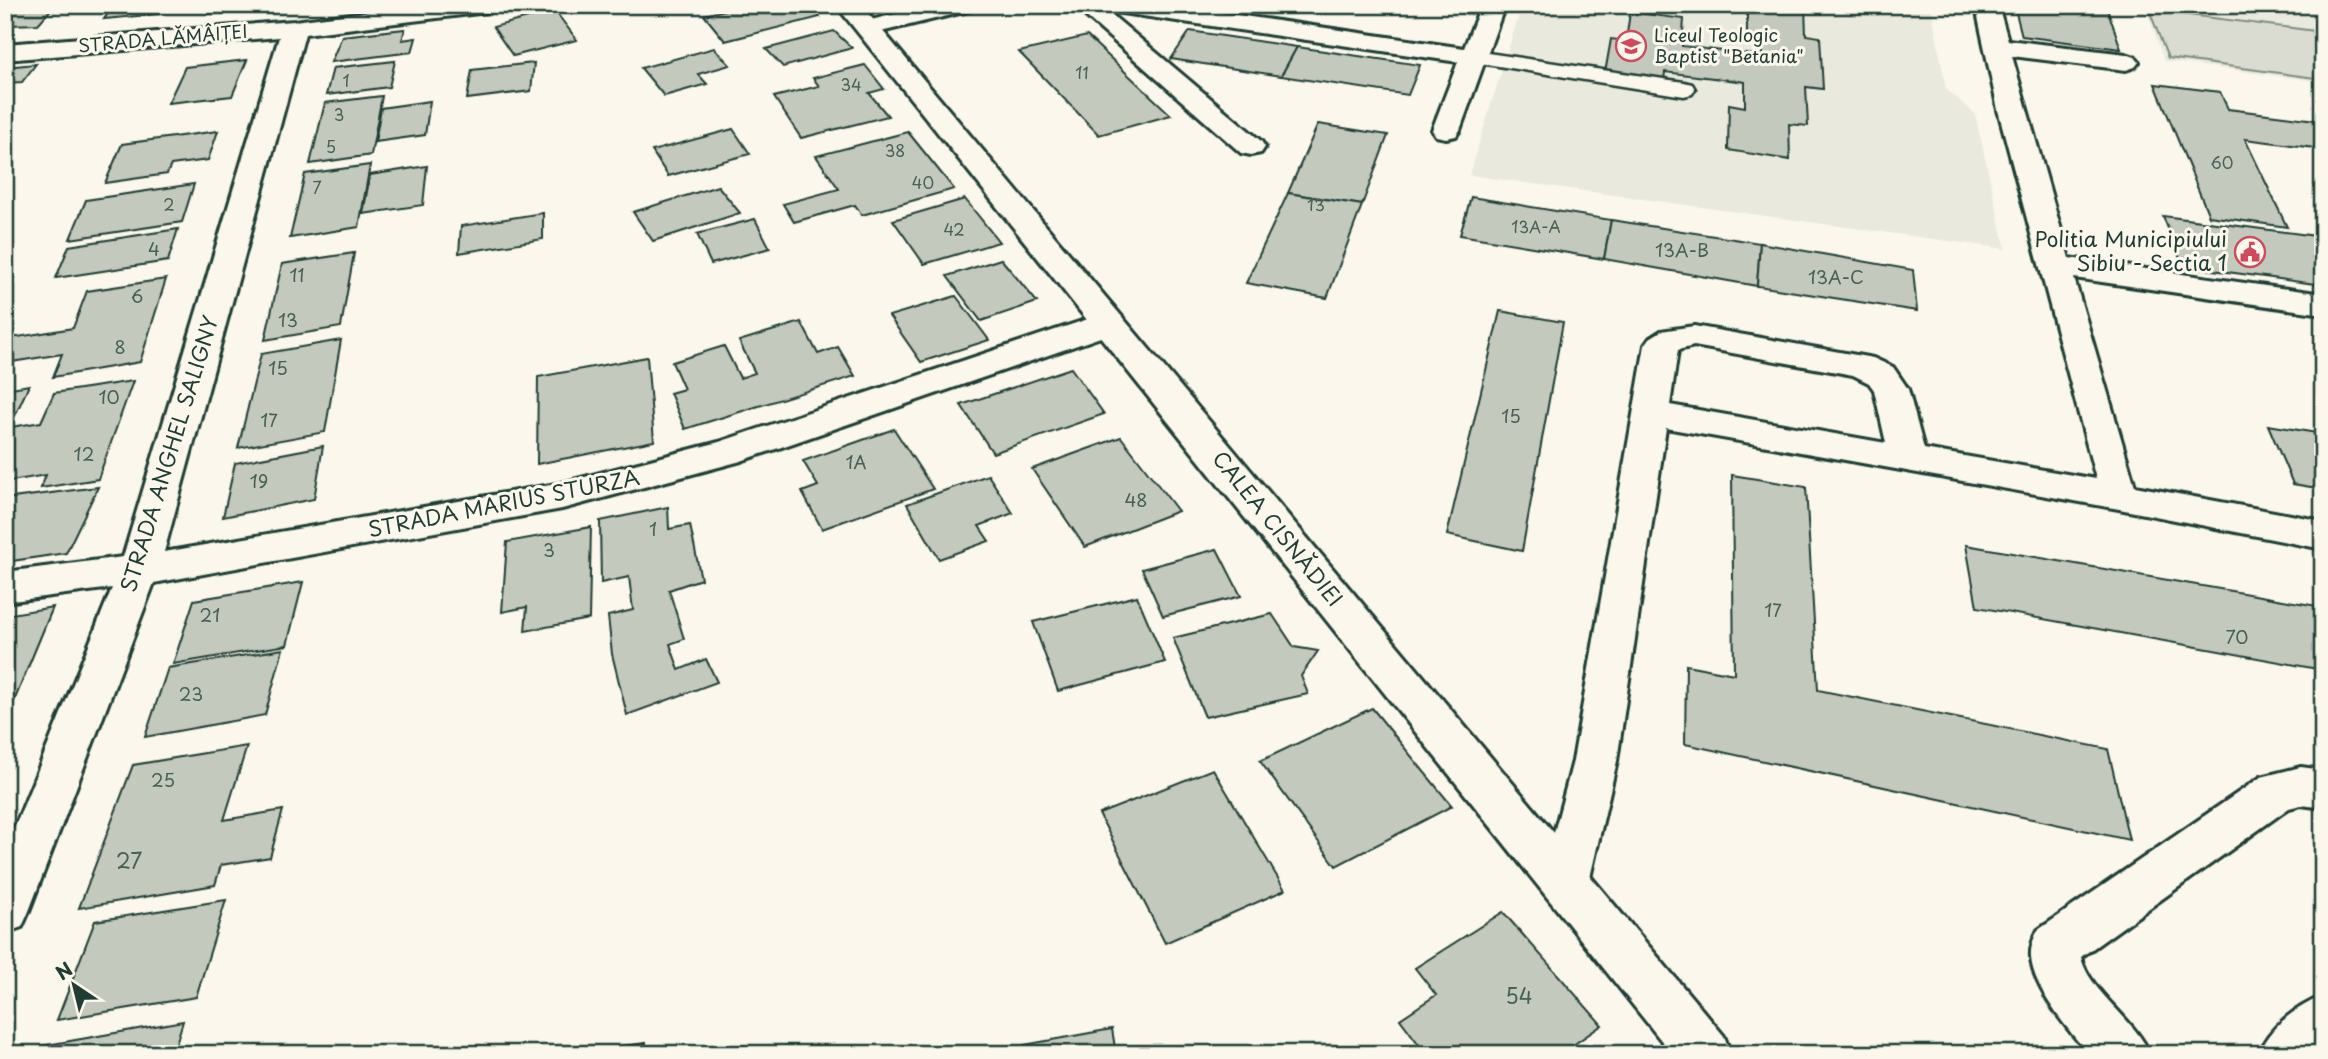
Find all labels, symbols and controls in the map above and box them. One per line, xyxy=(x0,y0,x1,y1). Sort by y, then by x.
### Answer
street label: STRADA LĂMÂIȚEI xyxy=(77,17,249,58)
place label: Liceul Teologic Baptist "Betania" xyxy=(1654,21,1804,69)
school or university icon: Liceul Teologic Baptist "Betania" xyxy=(1614,29,1648,63)
house number: 11 xyxy=(1075,60,1089,84)
house number: 1 xyxy=(342,68,350,92)
house number: 34 xyxy=(840,72,862,96)
house number: 3 xyxy=(334,102,344,126)
house number: 5 xyxy=(326,134,336,158)
house number: 38 xyxy=(885,138,905,162)
house number: 60 xyxy=(2211,150,2233,174)
house number: 40 xyxy=(912,170,934,194)
house number: 7 xyxy=(312,175,322,199)
house number: 2 xyxy=(163,192,175,216)
house number: 13 xyxy=(1307,192,1325,216)
house number: 13A-A xyxy=(1511,214,1561,238)
house number: 42 xyxy=(943,217,965,241)
place label: Politia Municipiului Sibiu - Sectia 1 xyxy=(2034,222,2227,278)
house number: 4 xyxy=(148,235,160,262)
public building icon: Politia Municipiului Sibiu - Sectia 1 xyxy=(2233,235,2267,269)
house number: 13A-B xyxy=(1655,236,1709,263)
house number: 11 xyxy=(289,261,305,288)
house number: 13A-C xyxy=(1808,263,1864,290)
house number: 6 xyxy=(131,282,143,309)
house number: 13 xyxy=(278,306,298,333)
street label: STRADA ANGHEL SALIGNY xyxy=(111,311,226,595)
house number: 8 xyxy=(114,333,126,360)
house number: 15 xyxy=(268,354,288,381)
house number: 10 xyxy=(98,383,120,410)
house number: 15 xyxy=(1501,402,1521,429)
house number: 17 xyxy=(260,406,278,433)
house number: 12 xyxy=(74,440,94,467)
street label: CALEA CISNĂDIEI xyxy=(1206,443,1351,612)
house number: 1A xyxy=(845,448,867,475)
street label: STRADA MARIUS STURZA xyxy=(365,460,642,544)
house number: 19 xyxy=(250,467,268,494)
house number: 48 xyxy=(1124,486,1148,513)
house number: 1 xyxy=(649,515,657,542)
house number: 3 xyxy=(543,536,555,563)
house number: 17 xyxy=(1764,596,1782,623)
house number: 21 xyxy=(200,601,220,628)
house number: 70 xyxy=(2226,623,2248,650)
house number: 23 xyxy=(179,680,203,707)
house number: 25 xyxy=(151,766,175,793)
house number: 27 xyxy=(116,844,142,876)
north arrow xyxy=(38,950,108,1020)
text: N xyxy=(49,954,78,986)
house number: 54 xyxy=(1505,979,1533,1011)

